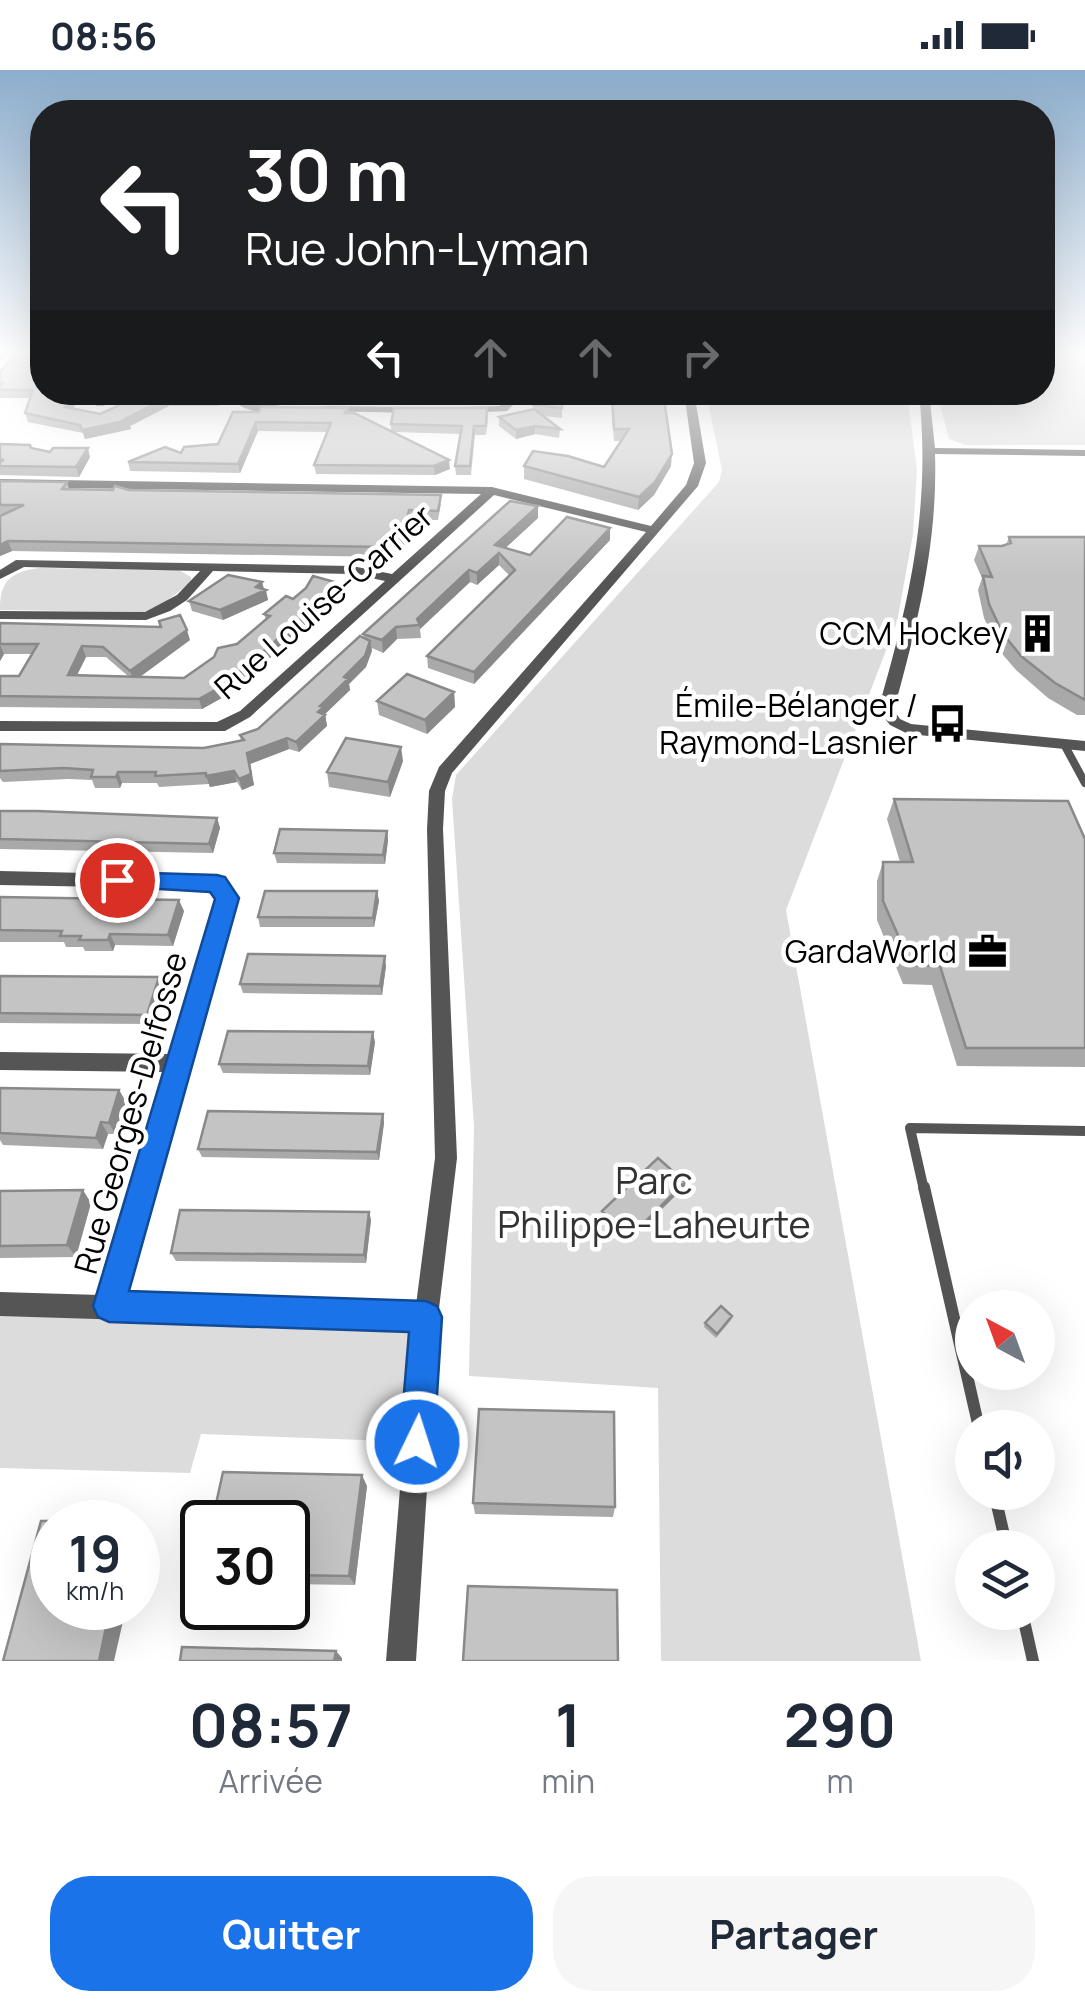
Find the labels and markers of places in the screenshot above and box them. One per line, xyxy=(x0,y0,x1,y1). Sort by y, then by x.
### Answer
place label: CCM Hockey xyxy=(820,611,1008,655)
building icon: CCM Hockey xyxy=(1017,613,1059,655)
place label: Émile-Bélanger / Raymond-Lasnier xyxy=(659,683,918,764)
bus stop icon: Émile-Bélanger / Raymond-Lasnier xyxy=(927,703,969,745)
pin xyxy=(75,838,160,923)
place label: GardaWorld xyxy=(785,929,957,973)
office icon: GardaWorld xyxy=(966,931,1008,973)

